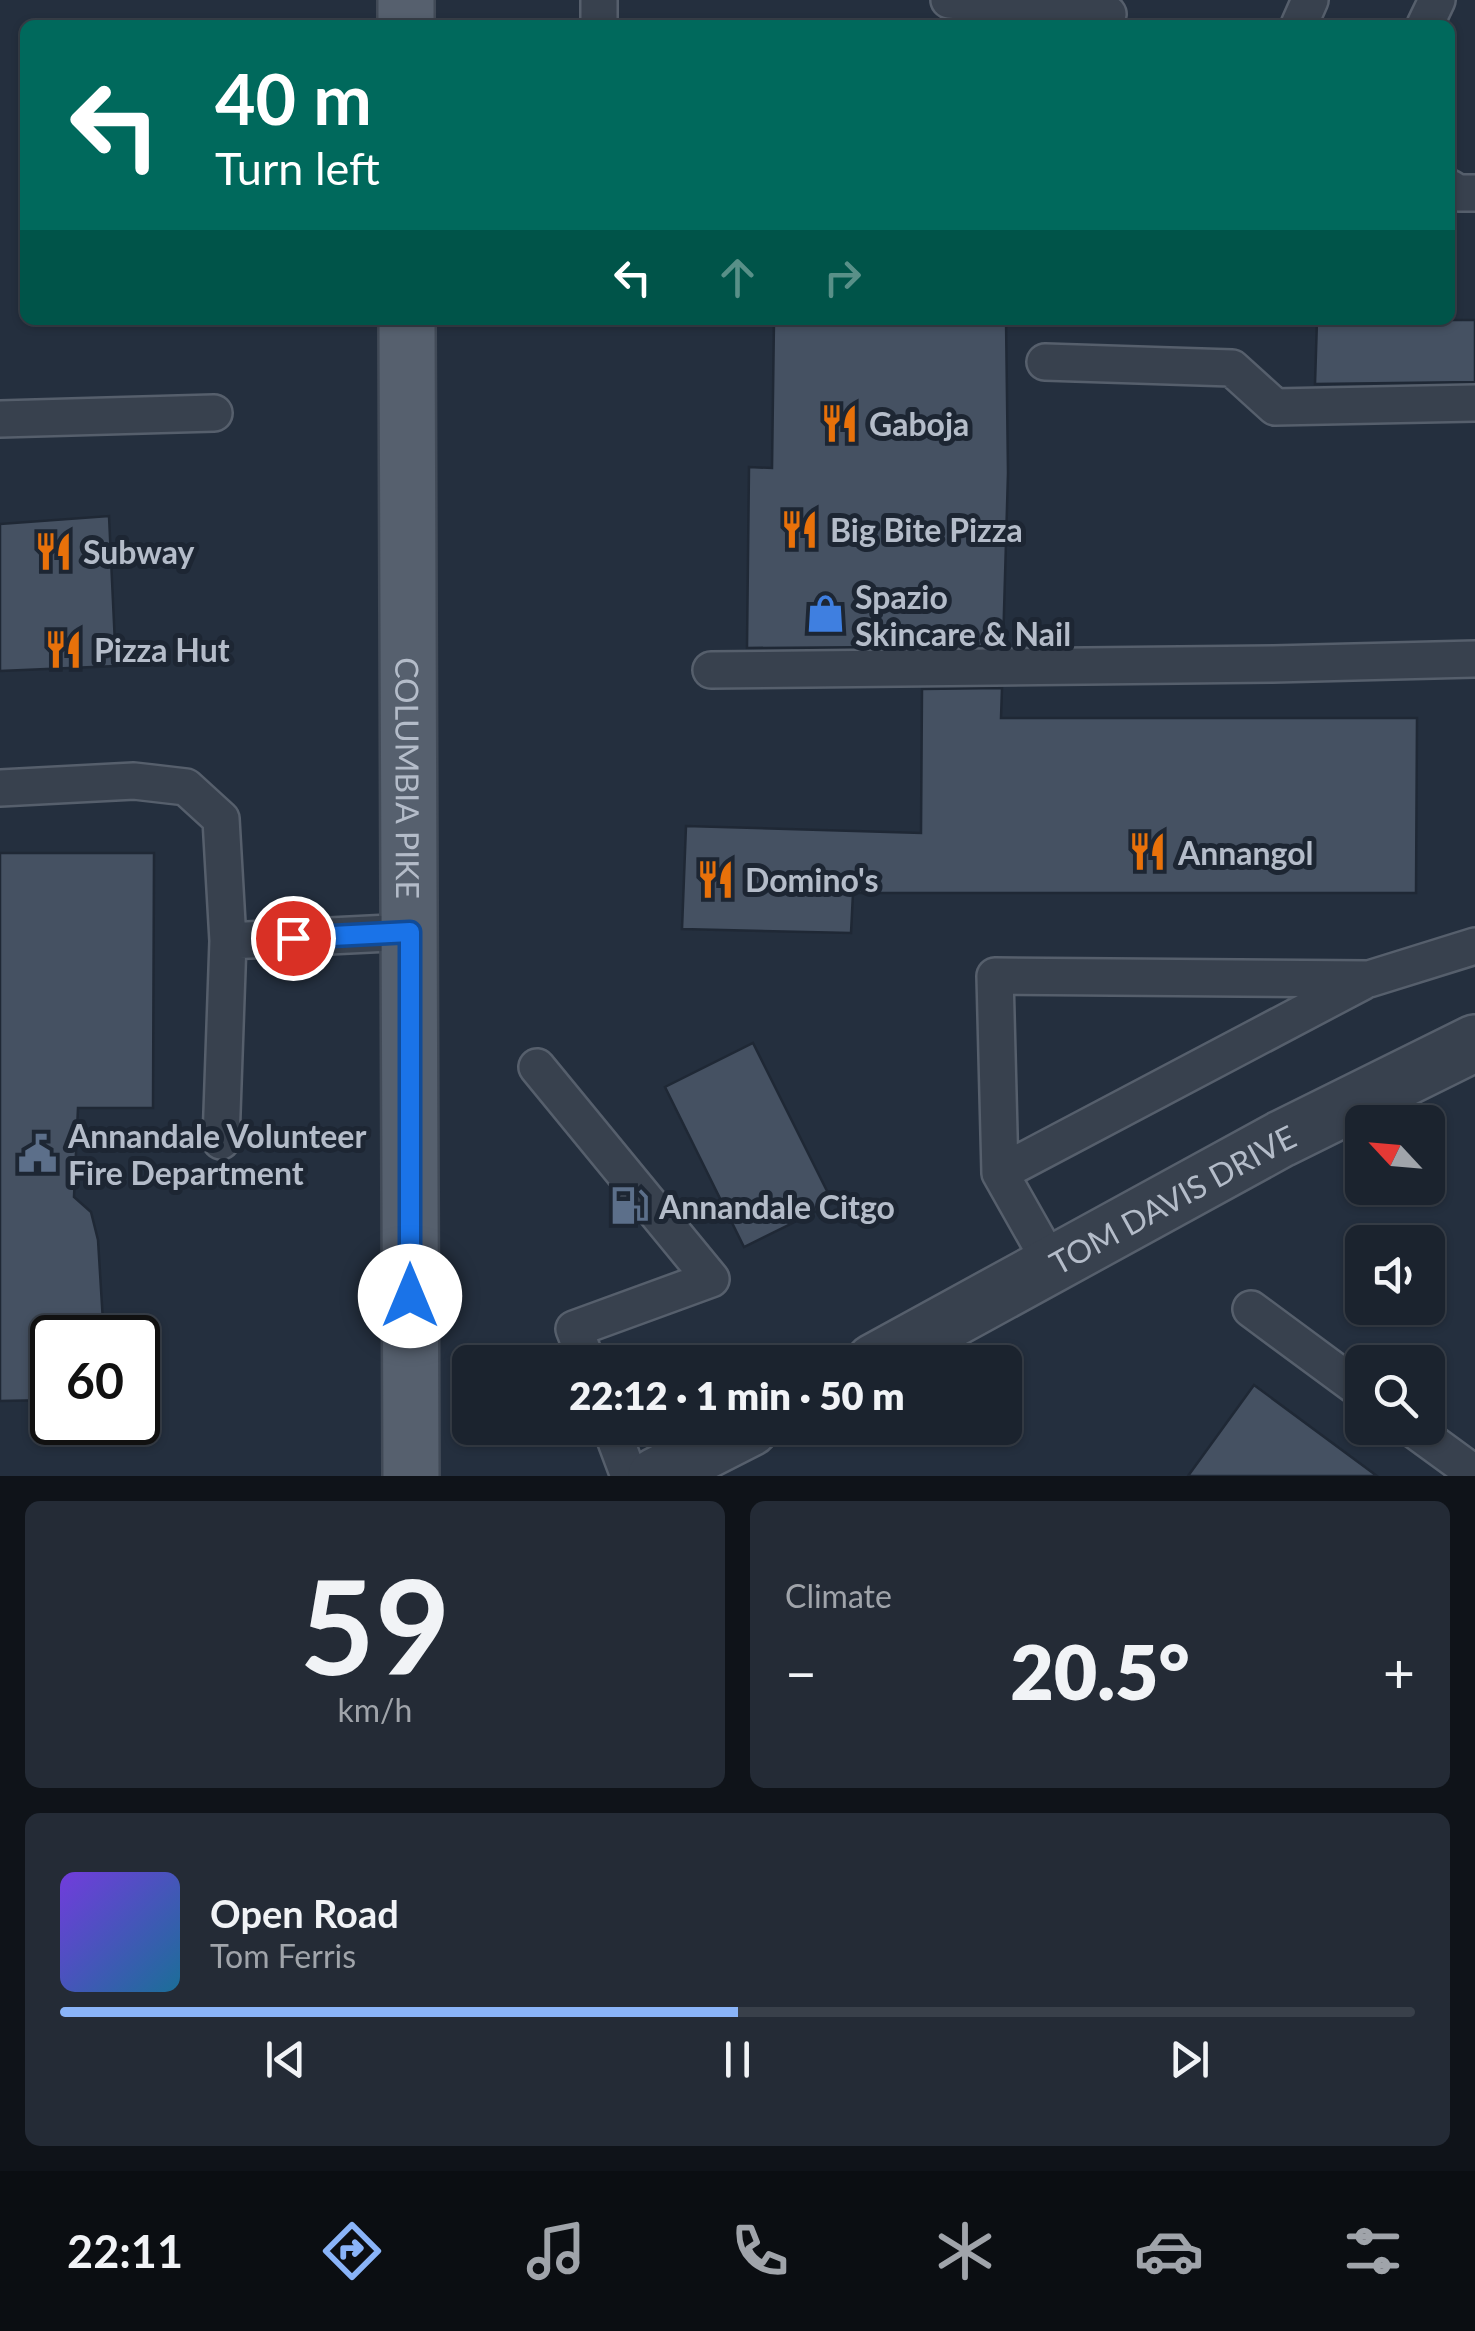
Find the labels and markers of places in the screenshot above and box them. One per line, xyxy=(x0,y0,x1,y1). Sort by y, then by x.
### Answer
restaurant icon: Gaboja xyxy=(818,402,860,444)
place label: Gaboja xyxy=(869,404,969,443)
restaurant icon: Big Bite Pizza xyxy=(779,508,821,550)
place label: Big Bite Pizza xyxy=(830,510,1023,549)
restaurant icon: Subway xyxy=(32,530,74,572)
place label: Subway xyxy=(83,532,195,571)
place label: Spazio Skincare & Nail xyxy=(855,577,1071,653)
shop icon: Spazio Skincare & Nail xyxy=(804,593,846,635)
restaurant icon: Pizza Hut xyxy=(43,628,85,670)
place label: Pizza Hut xyxy=(94,630,230,669)
restaurant icon: Annangol xyxy=(1127,831,1169,873)
place label: Annangol xyxy=(1177,833,1314,872)
restaurant icon: Domino's xyxy=(694,858,736,900)
place label: Domino's xyxy=(745,860,879,899)
pin xyxy=(251,896,336,981)
place label: Annandale Volunteer Fire Department xyxy=(67,1116,366,1192)
public building icon: Annandale Volunteer Fire Department xyxy=(17,1132,59,1174)
fuel station icon: Annandale Citgo xyxy=(608,1185,650,1227)
place label: Annandale Citgo xyxy=(658,1187,895,1226)

